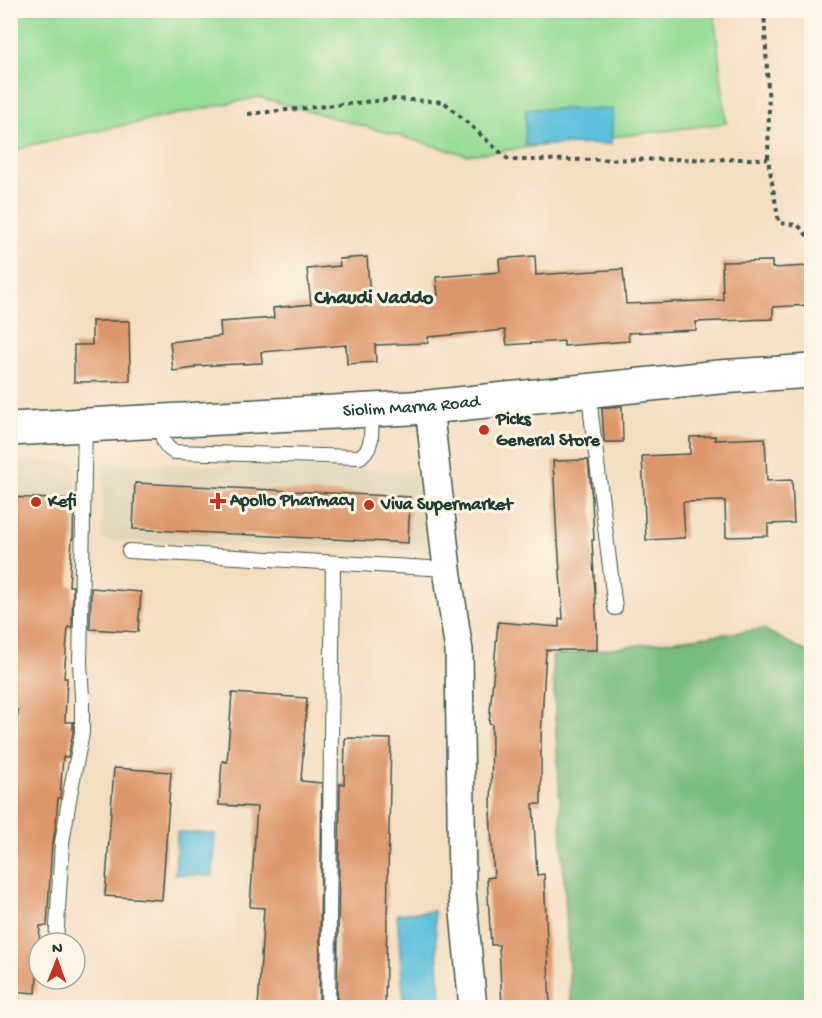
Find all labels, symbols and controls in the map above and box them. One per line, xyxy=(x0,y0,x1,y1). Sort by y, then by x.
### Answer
district label: Chaudi Vaddo xyxy=(314,288,434,311)
street label: Siolim Marna Road xyxy=(342,391,482,422)
place label: Picks General Store xyxy=(495,410,600,452)
marker: Picks General Store xyxy=(477,423,491,437)
place label: Apollo Pharmacy xyxy=(229,491,354,512)
place label: Kefi xyxy=(47,492,77,513)
marker: Apollo Pharmacy xyxy=(211,494,225,508)
marker: Kefi xyxy=(29,495,43,509)
place label: Viva Supermarket xyxy=(380,495,514,516)
marker: Viva Supermarket xyxy=(362,498,376,512)
north arrow xyxy=(27,931,87,991)
text: N xyxy=(52,940,63,959)

